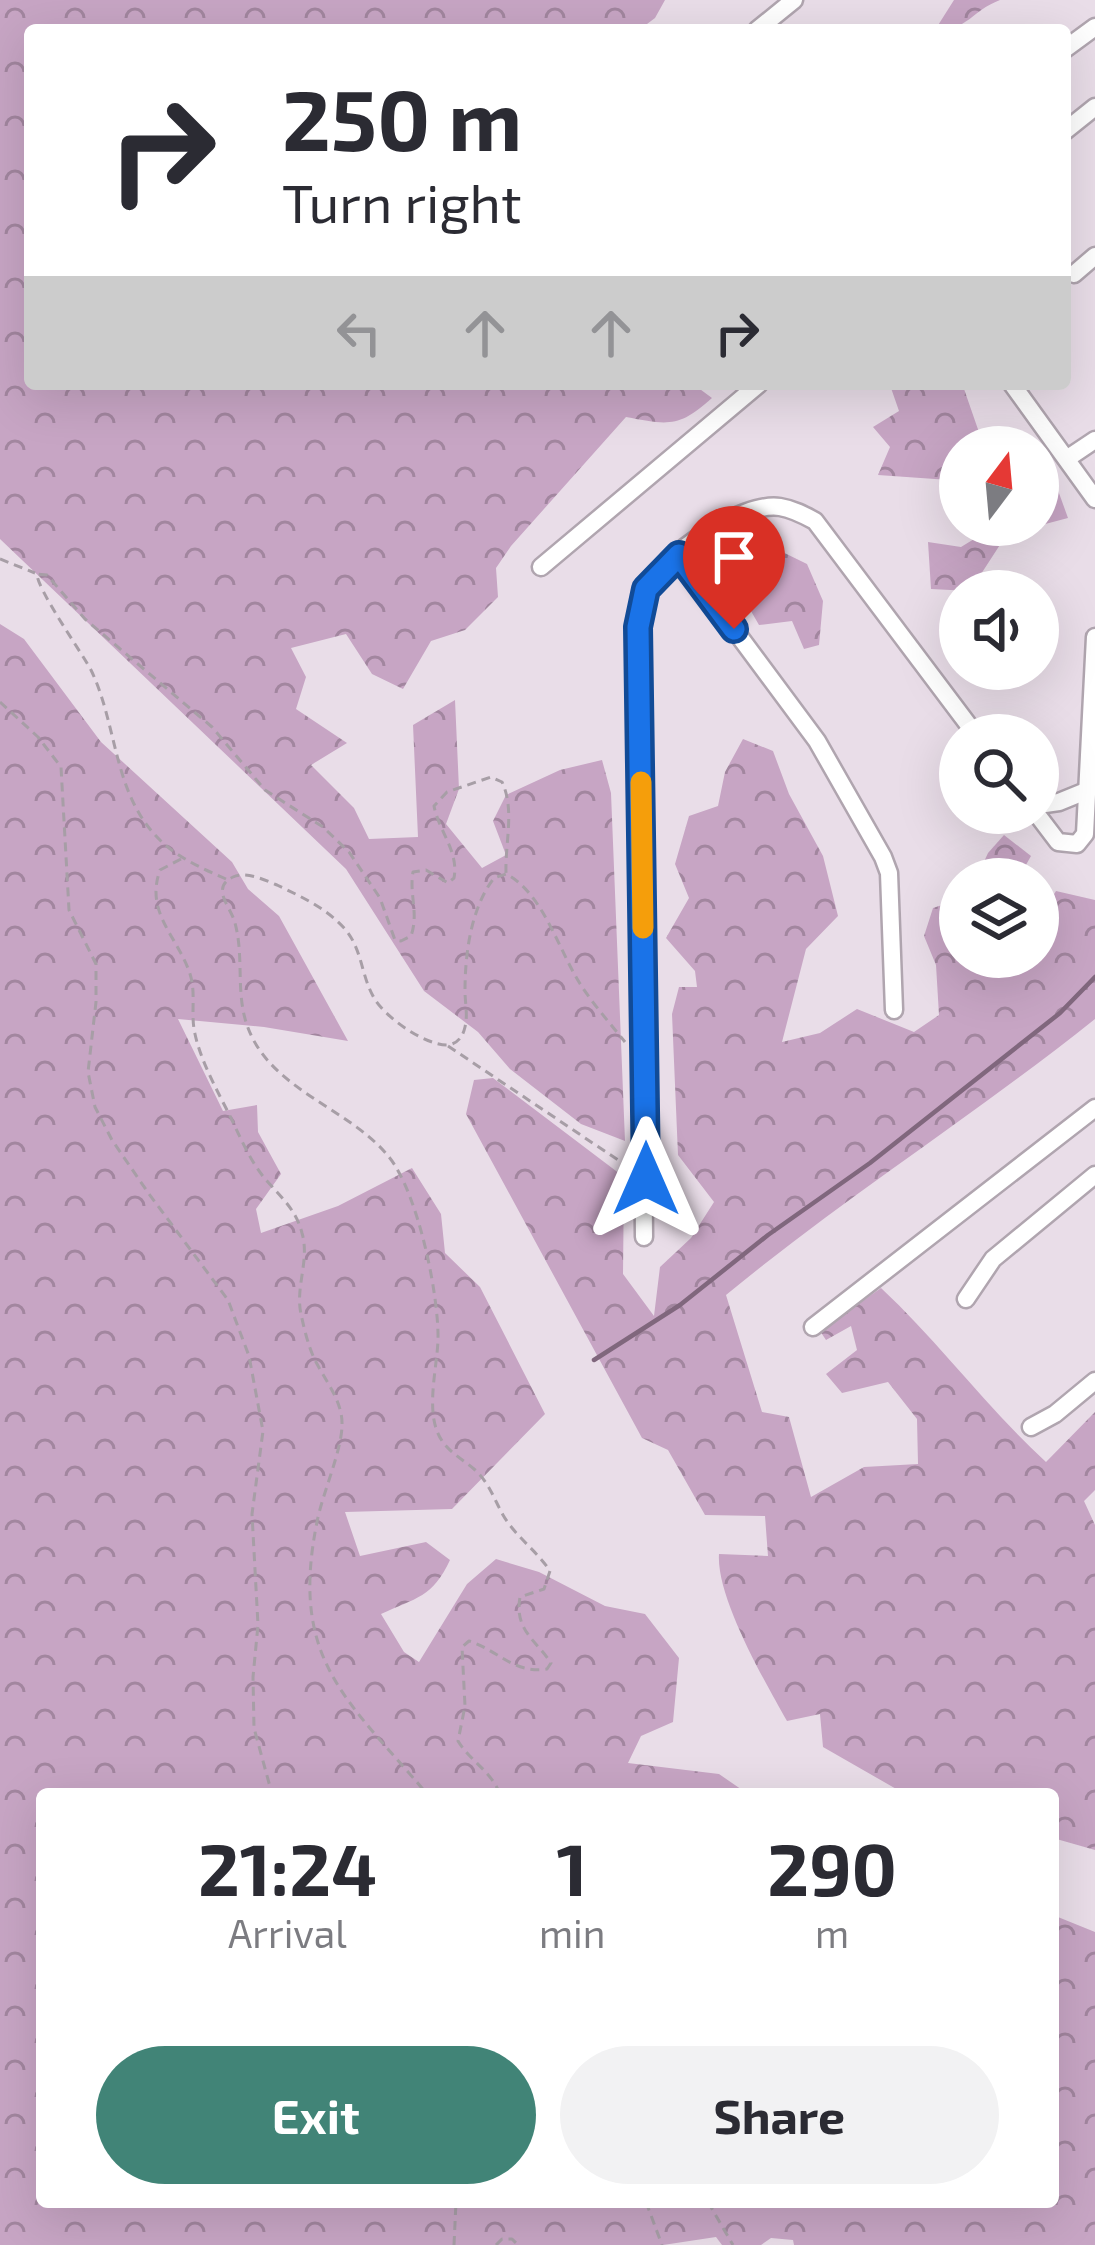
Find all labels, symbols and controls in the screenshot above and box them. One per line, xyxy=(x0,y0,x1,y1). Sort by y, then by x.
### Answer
text: 250 m xyxy=(282,67,522,168)
icon: right xyxy=(84,72,240,228)
text: Turn right xyxy=(282,169,522,234)
icon: left xyxy=(326,300,392,366)
icon: ahead xyxy=(452,300,518,366)
icon: ahead xyxy=(578,300,644,366)
icon: right xyxy=(704,300,770,366)
north arrow xyxy=(939,426,1059,546)
map controls xyxy=(939,426,1059,978)
pin xyxy=(683,506,785,629)
icon: arrive xyxy=(701,524,767,590)
button: sound xyxy=(939,570,1059,690)
button: search xyxy=(939,714,1059,834)
button: layers xyxy=(939,858,1059,978)
position arrow xyxy=(583,1116,709,1242)
text: 21:24 xyxy=(198,1824,377,1910)
text: 1 xyxy=(557,1824,588,1910)
text: 290 xyxy=(767,1824,897,1910)
text: Arrival xyxy=(228,1909,347,1956)
text: min xyxy=(539,1909,605,1956)
text: m xyxy=(815,1909,849,1956)
button: Exit xyxy=(96,2046,536,2184)
button: Share xyxy=(560,2046,999,2184)

